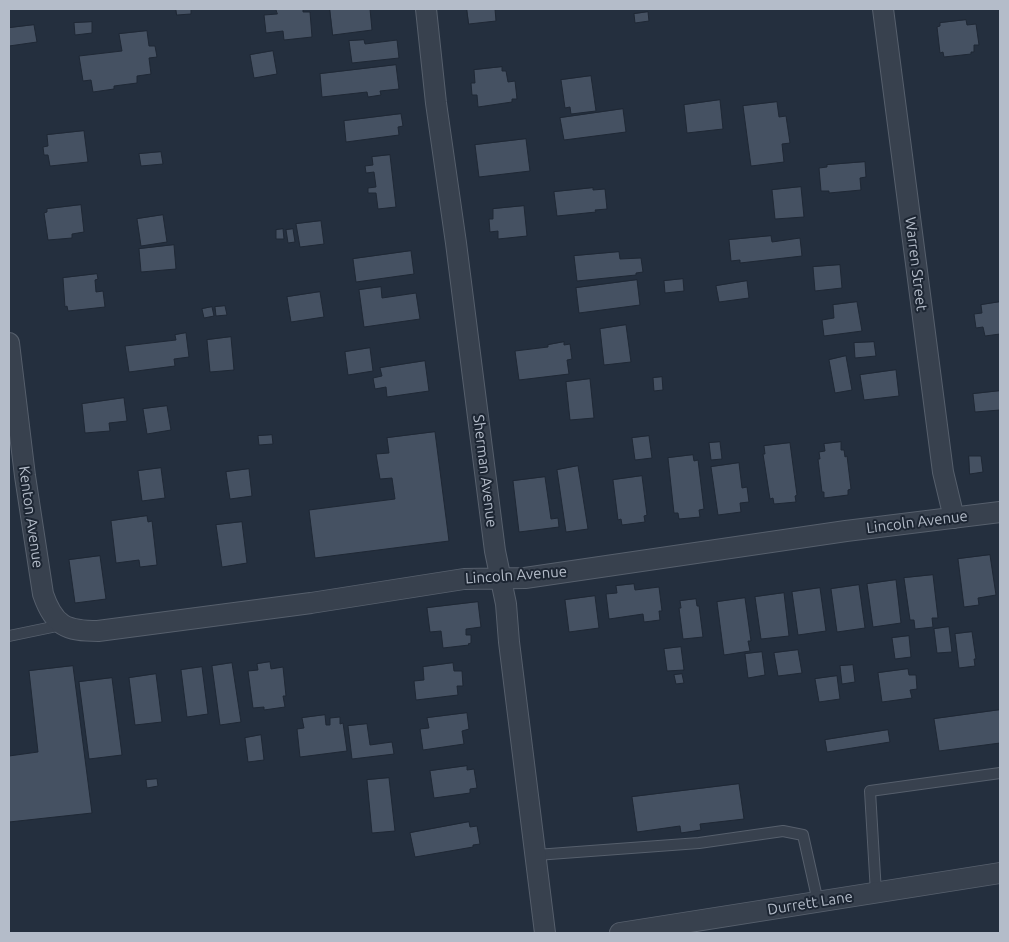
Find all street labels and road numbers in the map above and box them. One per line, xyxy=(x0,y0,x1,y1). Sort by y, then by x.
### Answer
street label: Warren Street xyxy=(901,216,931,312)
street label: Sherman Avenue xyxy=(469,414,501,528)
street label: Kenton Avenue xyxy=(15,465,47,569)
street label: Lincoln Avenue xyxy=(865,507,969,537)
street label: Lincoln Avenue xyxy=(464,562,568,588)
street label: Durrett Lane xyxy=(766,887,854,919)

